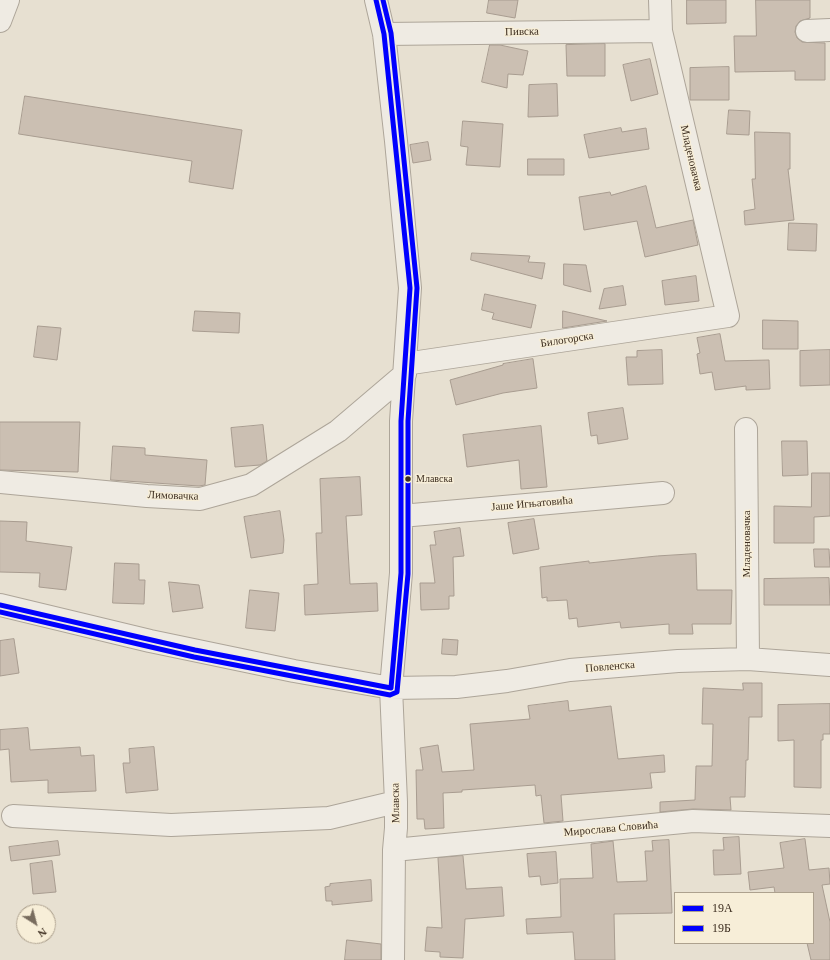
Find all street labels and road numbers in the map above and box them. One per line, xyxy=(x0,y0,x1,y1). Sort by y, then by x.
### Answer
street label: Пивска xyxy=(505,25,539,39)
street label: Младеновачка xyxy=(677,124,705,192)
street label: Билогорска xyxy=(540,329,594,351)
street label: Лимовачка xyxy=(147,489,199,503)
street label: Јаше Игњатовића xyxy=(491,494,573,514)
street label: Младеновачка xyxy=(740,510,754,578)
street label: Повленска xyxy=(585,658,635,676)
street label: Млавска xyxy=(389,783,403,823)
street label: Мирослава Словића xyxy=(563,818,659,840)

